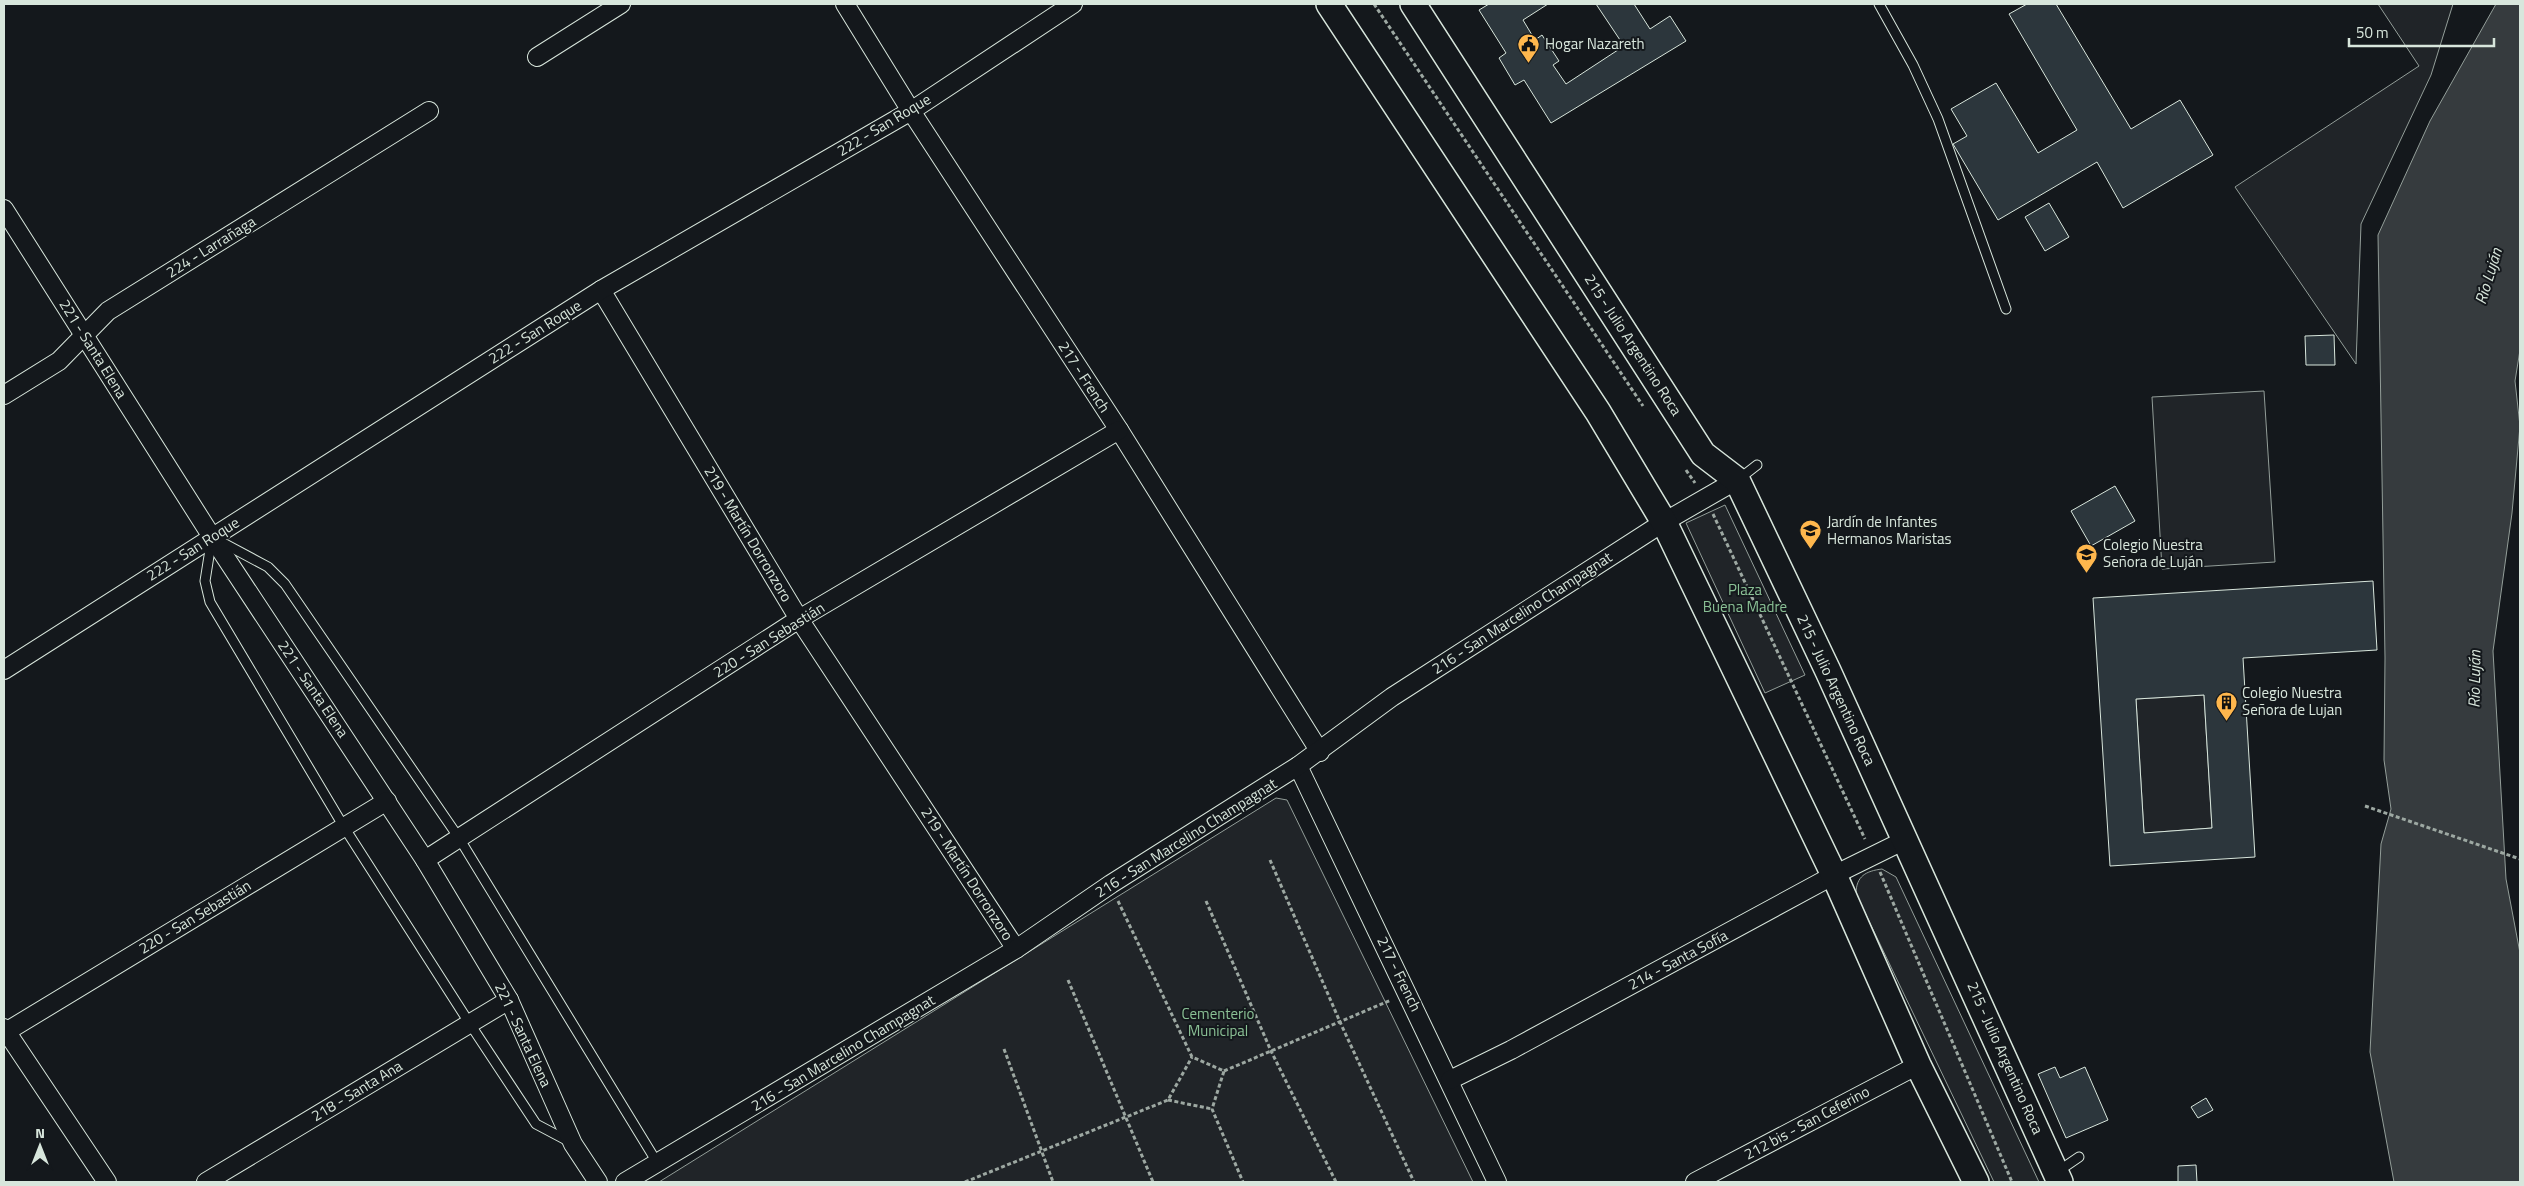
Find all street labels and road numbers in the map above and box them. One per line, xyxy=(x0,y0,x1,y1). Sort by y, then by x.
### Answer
street label: 222 - San Roque xyxy=(832,87,935,162)
street label: 224 - Larrañaga xyxy=(161,210,260,283)
street label: 215 - Julio Argentino Roca xyxy=(1579,269,1688,421)
street label: 222 - San Roque xyxy=(484,294,586,369)
street label: 221 - Santa Elena xyxy=(54,295,133,403)
street label: 217 - French xyxy=(1053,336,1116,417)
street label: 219 - Martín Dorronzoro xyxy=(699,461,798,606)
street label: 222 - San Roque xyxy=(142,511,244,586)
street label: 216 - San Marcelino Champagnat xyxy=(1427,545,1617,680)
street label: 220 - San Sebastián xyxy=(709,596,829,683)
street label: 215 - Julio Argentino Roca xyxy=(1791,610,1882,770)
street label: 221 - Santa Elena xyxy=(272,635,355,742)
street label: 216 - San Marcelino Champagnat xyxy=(1090,772,1282,903)
street label: 219 - Martín Dorronzoro xyxy=(916,802,1019,945)
street label: 220 - San Sebastián xyxy=(134,874,255,959)
street label: 214 - Santa Sofía xyxy=(1624,923,1732,996)
street label: 217 - French xyxy=(1371,932,1428,1015)
street label: 215 - Julio Argentino Roca xyxy=(1961,978,2050,1138)
street label: 221 - Santa Elena xyxy=(489,979,558,1091)
street label: 216 - San Marcelino Champagnat xyxy=(746,988,940,1117)
street label: 218 - Santa Ana xyxy=(307,1054,407,1127)
street label: 212 bis - San Ceferino xyxy=(1740,1080,1874,1165)

